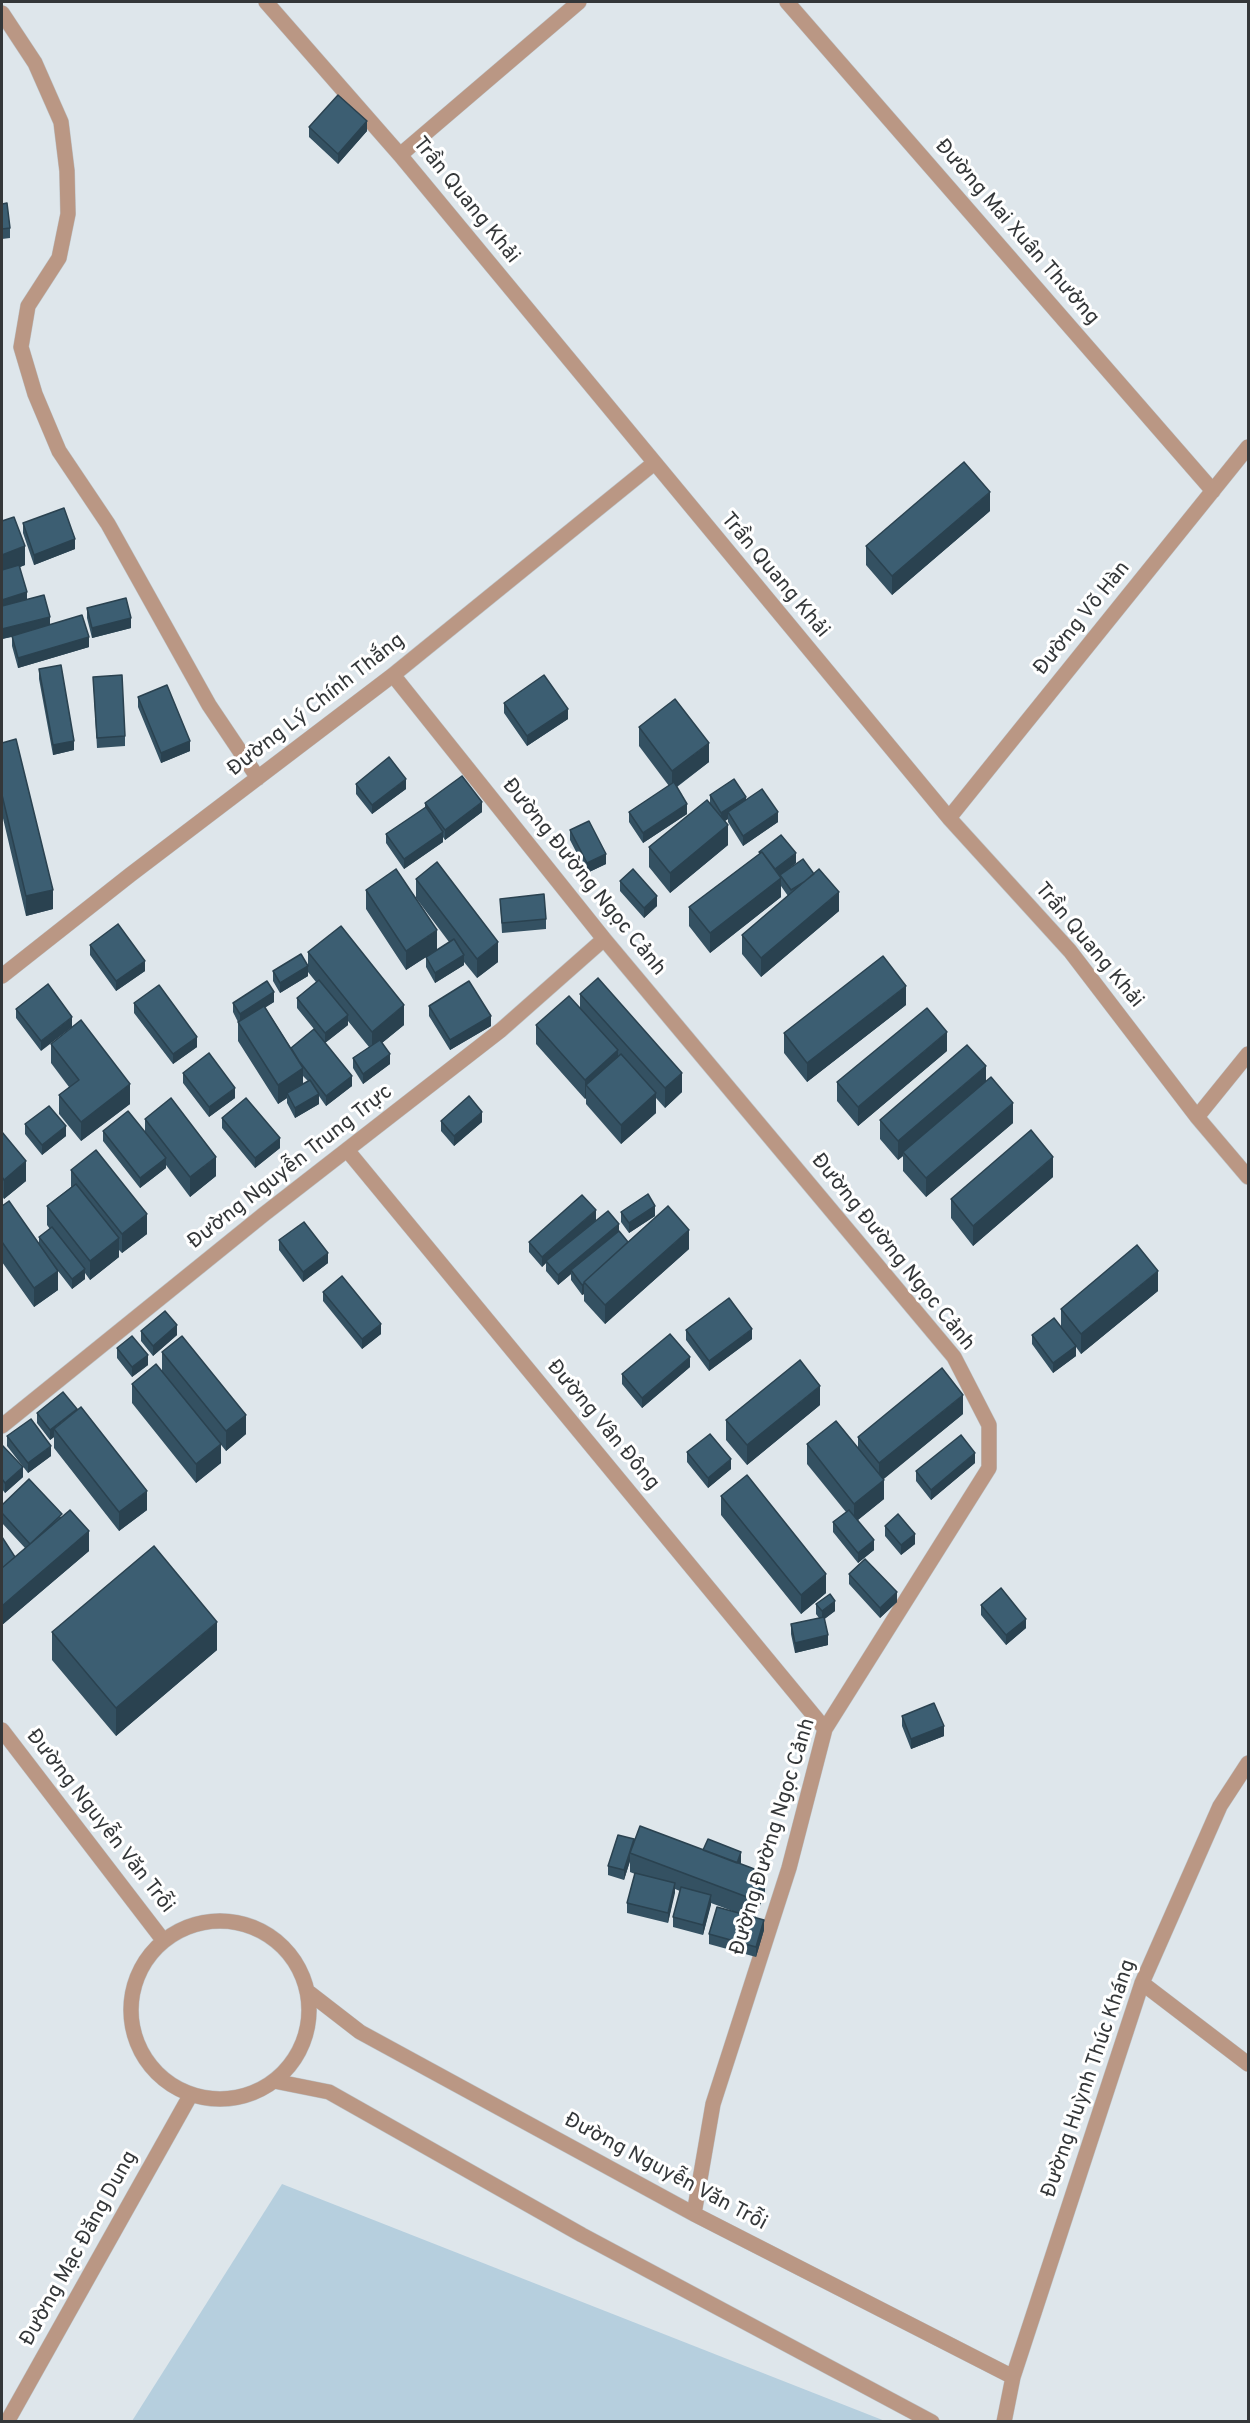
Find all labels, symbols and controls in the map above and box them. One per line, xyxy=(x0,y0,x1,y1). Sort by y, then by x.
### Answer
street label: Trần Quang Khải xyxy=(406,133,524,269)
street label: Đường Mai Xuân Thưởng xyxy=(928,135,1104,331)
street label: Trần Quang Khải xyxy=(714,508,834,644)
street label: Đường Võ Hàn xyxy=(1029,557,1137,681)
street label: Đường Lý Chính Thắng xyxy=(223,629,411,783)
street label: Đường Đường Ngọc Cảnh xyxy=(496,774,670,982)
street label: Trần Quang Khải xyxy=(1028,878,1148,1014)
street label: Đường Nguyễn Trung Trực xyxy=(184,1080,398,1256)
street label: Đường Đường Ngọc Cảnh xyxy=(805,1149,979,1357)
street label: Đường Vân Đông xyxy=(540,1356,664,1496)
street label: Đường Đường Ngọc Cảnh xyxy=(726,1716,822,1958)
street label: Đường Nguyễn Văn Trỗi xyxy=(19,1725,179,1919)
street label: Đường Huỳnh Thúc Kháng xyxy=(1037,1957,1143,2201)
street label: Đường Nguyễn Văn Trỗi xyxy=(559,2109,771,2237)
street label: Đường Mạc Đăng Dung xyxy=(16,2147,144,2351)

